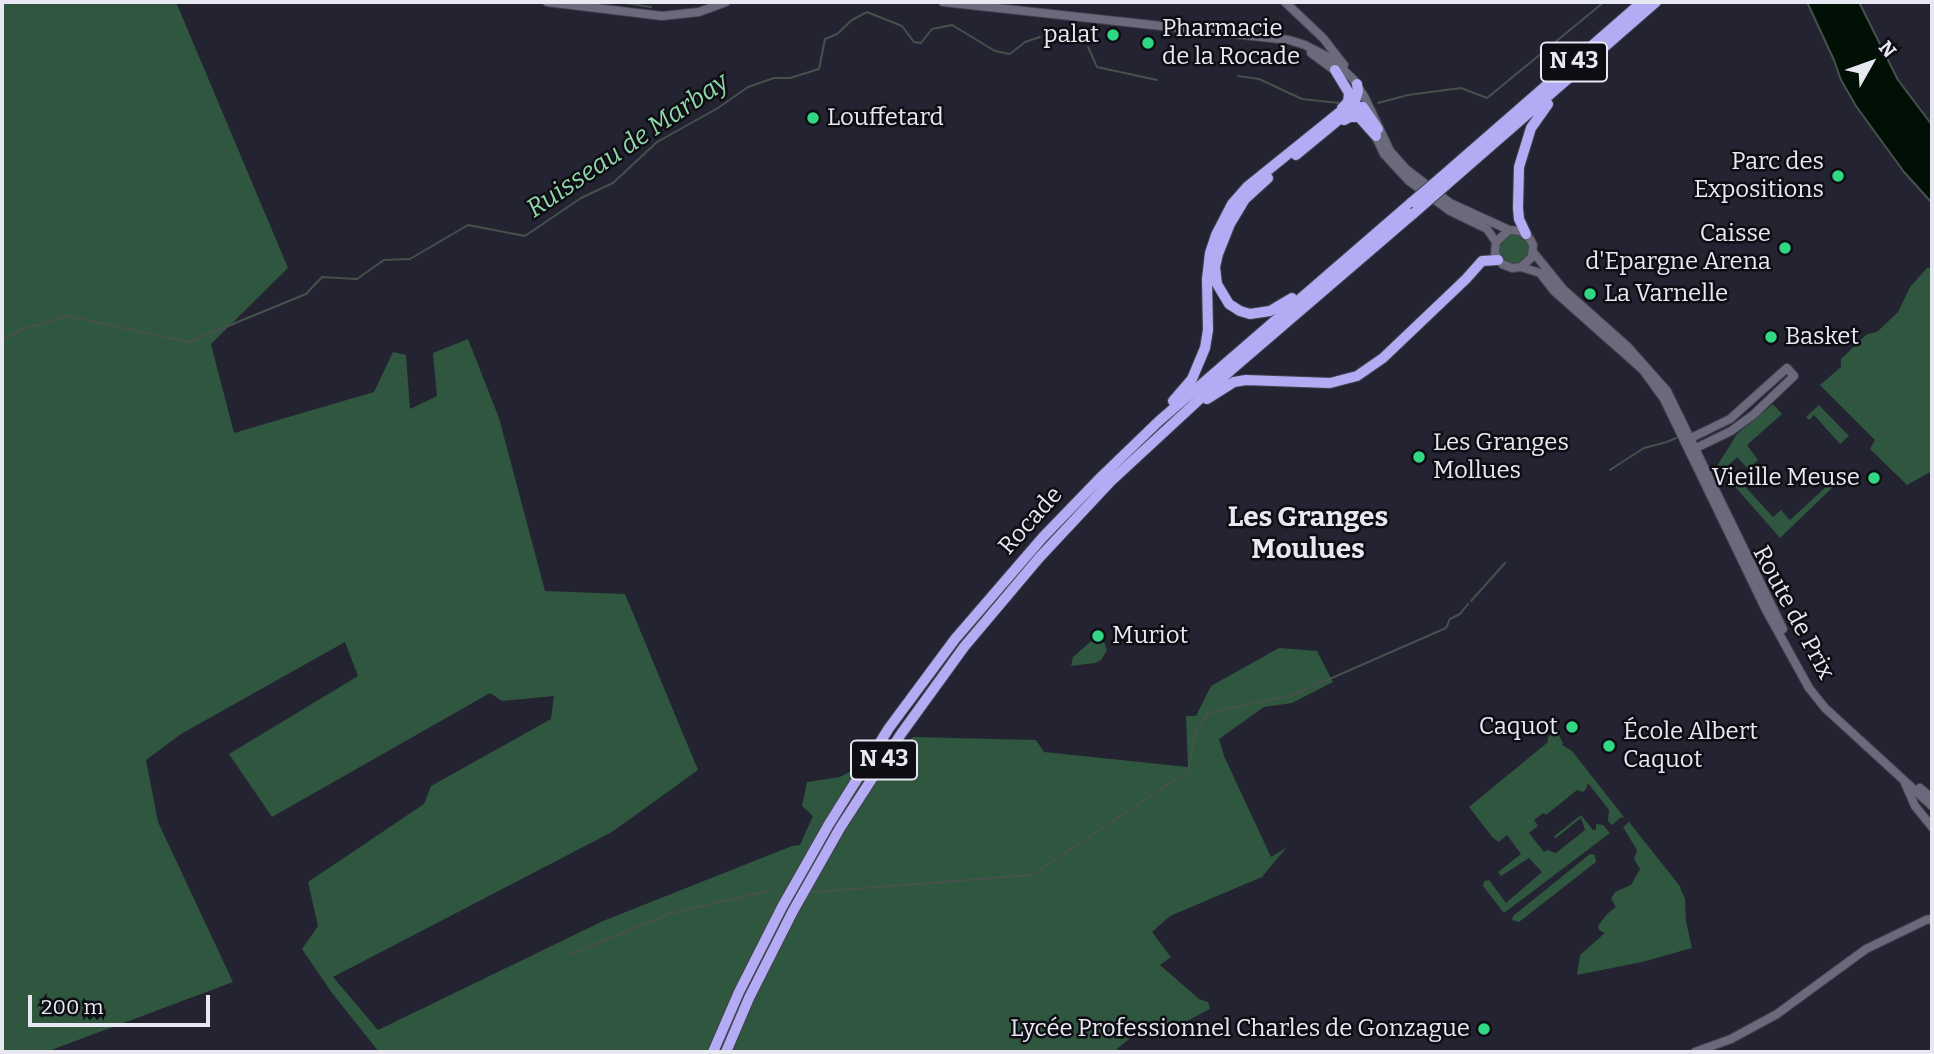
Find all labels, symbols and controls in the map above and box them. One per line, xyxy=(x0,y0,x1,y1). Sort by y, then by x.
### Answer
place label: Pharmacie de la Rocade xyxy=(1162,15,1300,71)
place label: palat xyxy=(1043,21,1099,49)
marker: palat xyxy=(1105,27,1121,43)
north arrow xyxy=(1836,28,1906,98)
marker: Pharmacie de la Rocade xyxy=(1140,35,1156,51)
text: N xyxy=(1874,36,1901,62)
road number: N 43 xyxy=(1541,43,1607,82)
water label: Ruisseau de Marbay xyxy=(521,67,735,225)
place label: Louffetard xyxy=(827,104,944,132)
marker: Louffetard xyxy=(805,110,821,126)
place label: Parc des Expositions xyxy=(1694,148,1824,204)
marker: Parc des Expositions xyxy=(1830,168,1846,184)
place label: Caisse d'Epargne Arena xyxy=(1585,220,1771,276)
marker: Caisse d'Epargne Arena xyxy=(1777,240,1793,256)
place label: La Varnelle xyxy=(1604,280,1728,308)
marker: La Varnelle xyxy=(1582,286,1598,302)
place label: Basket xyxy=(1785,323,1859,351)
marker: Basket xyxy=(1763,329,1779,345)
place label: Les Granges Mollues xyxy=(1433,429,1569,485)
marker: Les Granges Mollues xyxy=(1411,449,1427,465)
place label: Vieille Meuse xyxy=(1712,464,1860,492)
marker: Vieille Meuse xyxy=(1866,470,1882,486)
street label: Rocade xyxy=(993,481,1069,561)
district label: Les Granges Moulues xyxy=(1228,501,1388,567)
street label: Route de Prix xyxy=(1746,541,1840,685)
place label: Muriot xyxy=(1112,622,1188,650)
marker: Muriot xyxy=(1090,628,1106,644)
place label: Caquot xyxy=(1479,713,1558,741)
place label: École Albert Caquot xyxy=(1623,718,1758,774)
marker: Caquot xyxy=(1564,719,1580,735)
marker: École Albert Caquot xyxy=(1601,738,1617,754)
road number: N 43 xyxy=(851,740,917,780)
scale bar xyxy=(32,981,214,1025)
text: 200 m xyxy=(41,994,104,1020)
place label: Lycée Professionnel Charles de Gonzague xyxy=(1010,1015,1470,1043)
marker: Lycée Professionnel Charles de Gonzague xyxy=(1476,1021,1492,1037)

